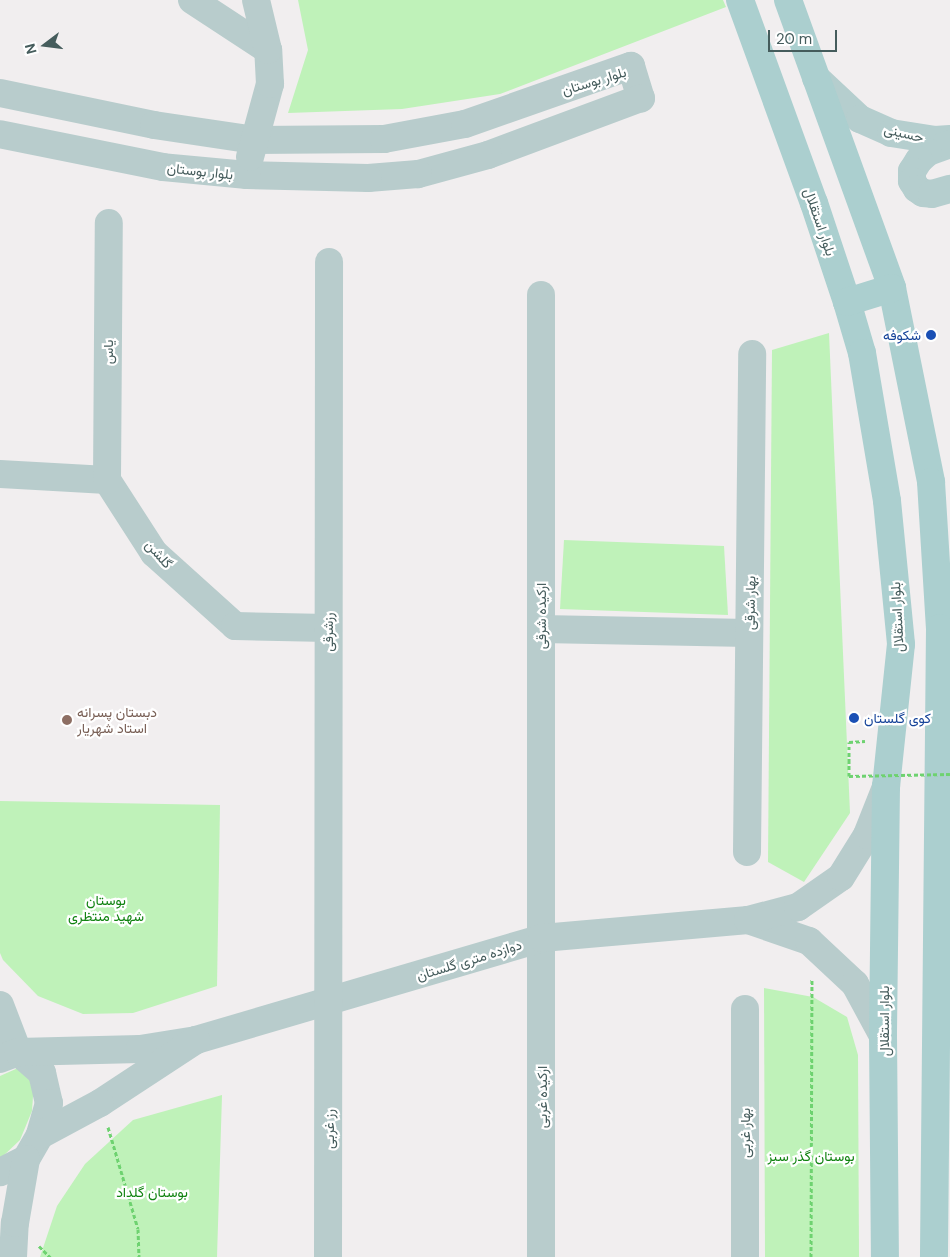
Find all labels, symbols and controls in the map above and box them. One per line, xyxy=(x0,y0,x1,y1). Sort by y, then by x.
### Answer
north arrow xyxy=(20,20,70,70)
scale bar xyxy=(770,20,839,52)
text: 20 m xyxy=(776,29,812,49)
text: N xyxy=(20,42,41,56)
street label: بلوار بوستان xyxy=(560,63,628,99)
street label: حسینی xyxy=(883,120,925,146)
street label: بلوار بوستان xyxy=(166,159,234,183)
street label: بلوار استقلال xyxy=(801,186,839,258)
place label: شکوفه xyxy=(883,327,921,343)
marker: شکوفه xyxy=(925,329,937,341)
street label: یاس xyxy=(100,340,116,364)
street label: گلشن xyxy=(142,536,176,572)
street label: بهار شرقی xyxy=(741,576,759,630)
street label: بلوار استقلال xyxy=(887,581,907,653)
street label: ارکیده شرقی xyxy=(533,583,549,649)
street label: رزشرقی xyxy=(320,612,336,652)
place label: دبستان پسرانه استاد شهريار xyxy=(77,704,157,736)
place label: کوی گلستان xyxy=(864,710,931,726)
marker: کوی گلستان xyxy=(848,712,860,724)
marker: دبستان پسرانه استاد شهريار xyxy=(61,714,73,726)
park label: بوستان شهید منتظری xyxy=(68,892,144,924)
street label: دوازده متری گلستان xyxy=(414,936,524,984)
street label: بلوار استقلال xyxy=(876,986,892,1056)
street label: ارکیده غربی xyxy=(534,1066,550,1128)
street label: بهار غربی xyxy=(737,1108,753,1158)
street label: رز غربی xyxy=(321,1109,337,1149)
park label: بوستان گذر سبز xyxy=(767,1148,855,1164)
park label: بوستان گلداد xyxy=(116,1184,188,1200)

